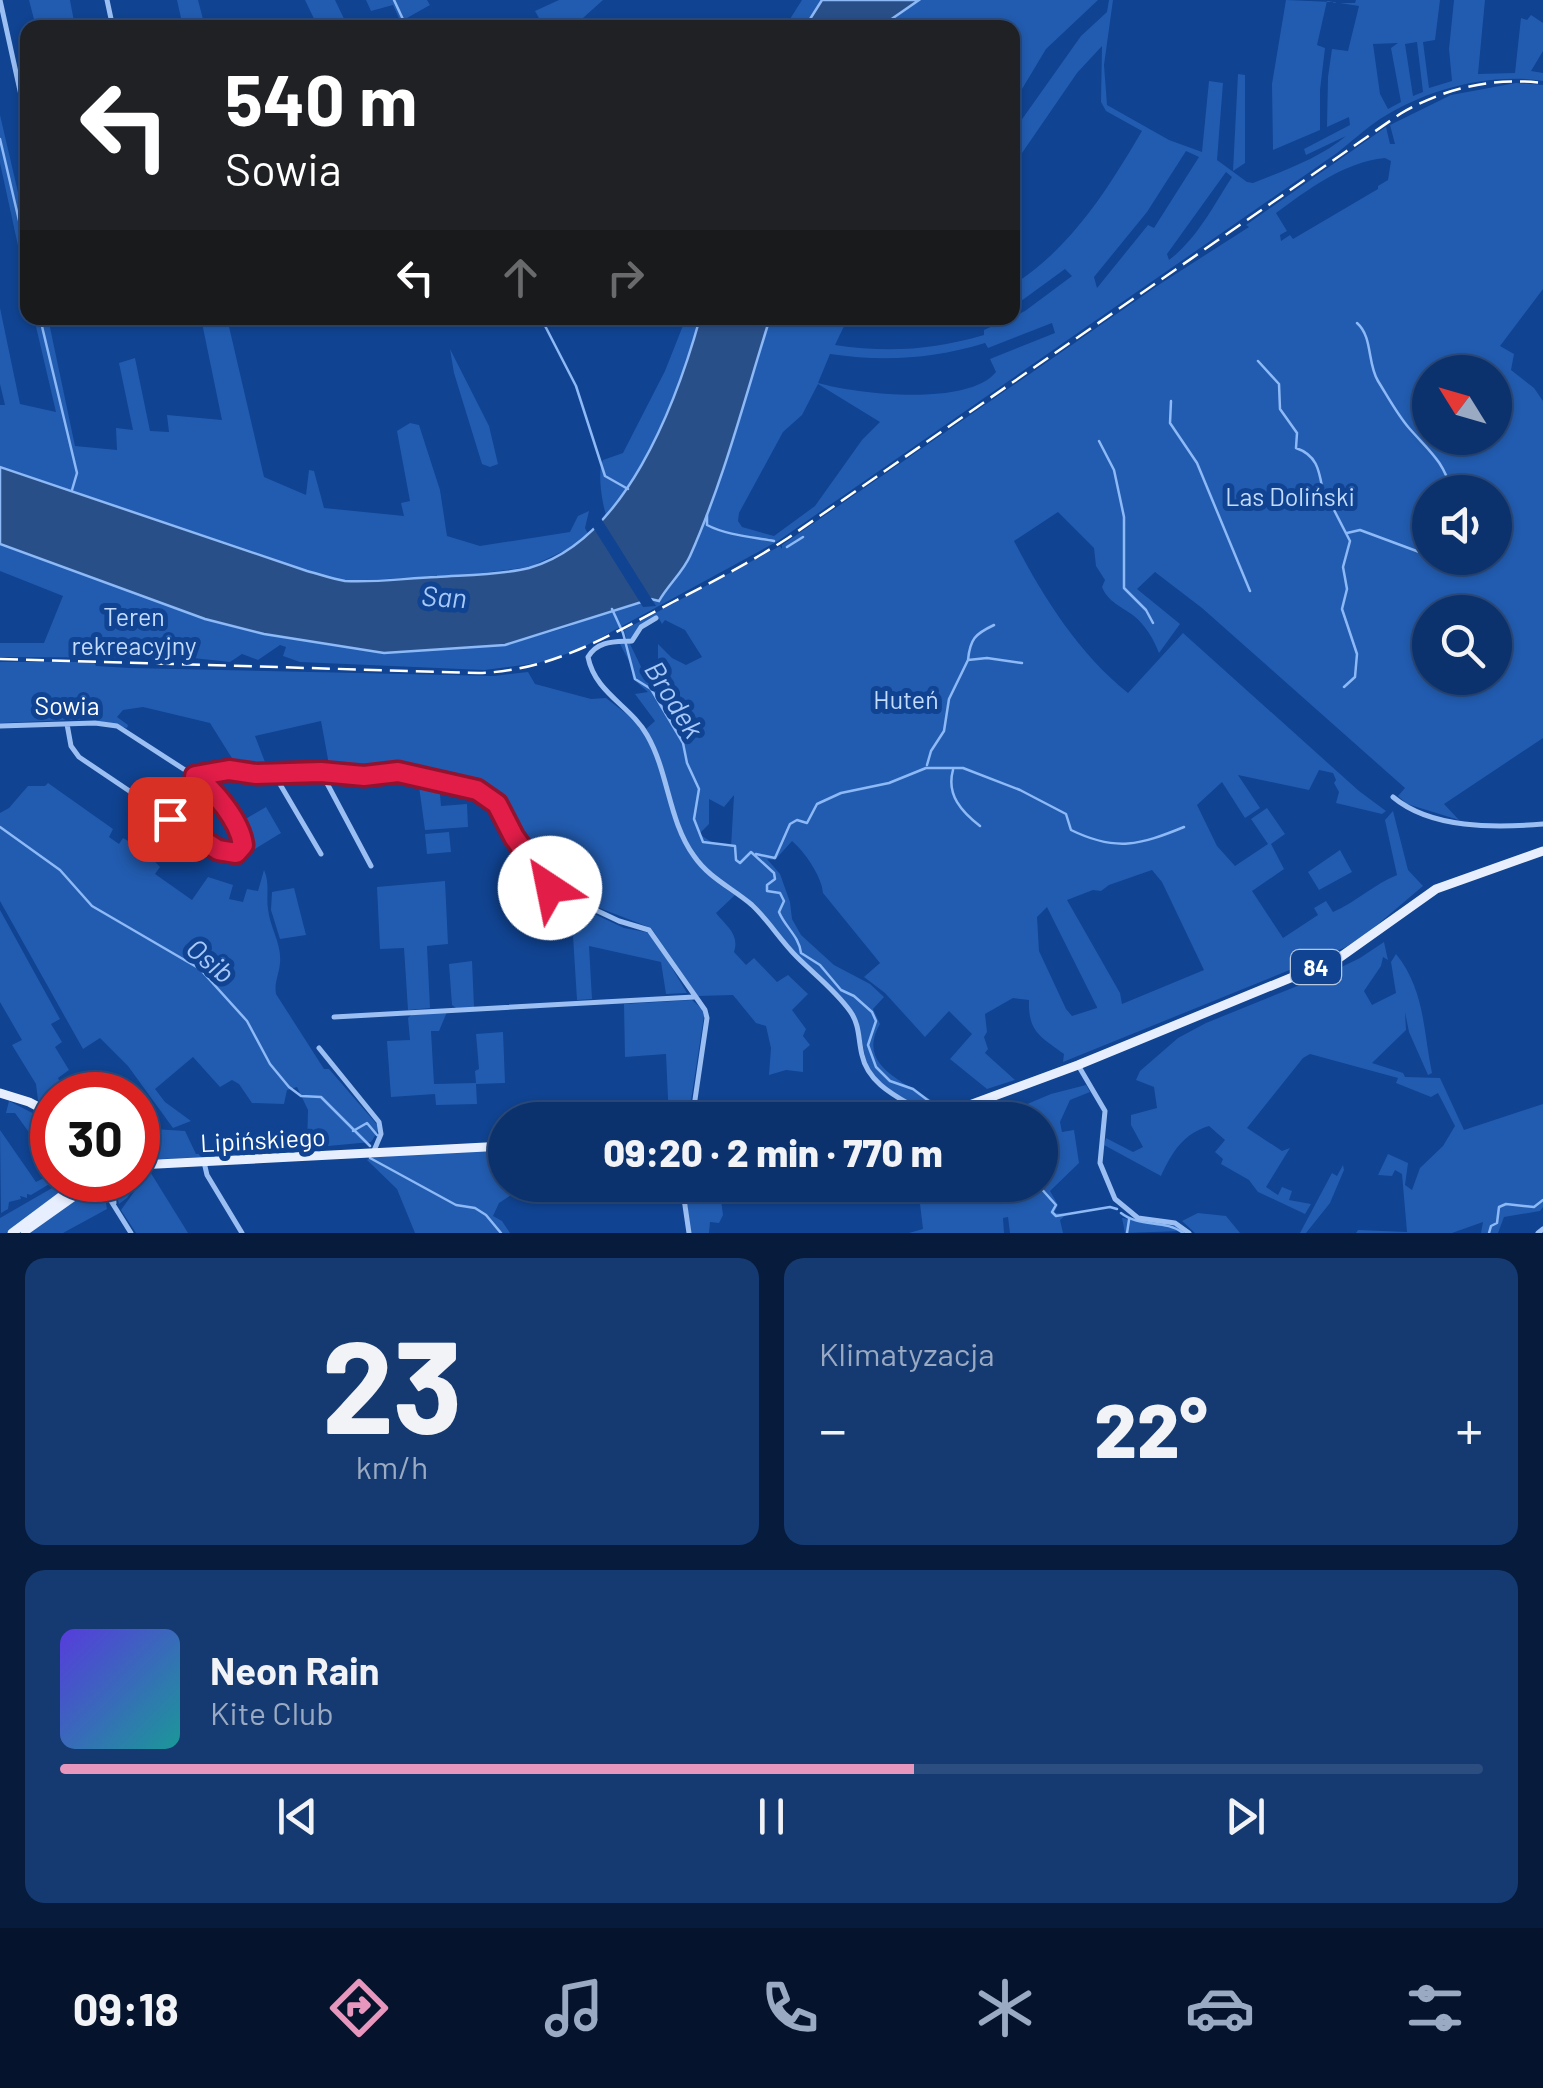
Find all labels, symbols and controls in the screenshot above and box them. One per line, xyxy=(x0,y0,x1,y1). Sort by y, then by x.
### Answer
text: 540 m xyxy=(225,56,417,140)
icon: left xyxy=(60,60,190,190)
text: Sowia xyxy=(225,141,342,195)
icon: left xyxy=(388,250,443,305)
icon: ahead xyxy=(493,250,548,305)
icon: right xyxy=(598,250,653,305)
north arrow xyxy=(1412,355,1512,455)
map controls xyxy=(1412,355,1512,695)
button: sound xyxy=(1412,475,1512,575)
park label: Las Doliński xyxy=(1225,481,1355,511)
water label: San xyxy=(420,578,468,614)
button: search xyxy=(1412,595,1512,695)
park label: Teren rekreacyjny xyxy=(71,601,197,660)
water label: Brodek xyxy=(638,654,712,744)
park label: Huteń xyxy=(873,684,939,714)
street label: Sowia xyxy=(35,690,99,720)
pin xyxy=(128,777,213,862)
icon: arrive xyxy=(143,792,198,847)
position arrow xyxy=(498,836,602,940)
water label: Osib xyxy=(180,930,242,990)
road number: 84 xyxy=(1291,950,1341,984)
speed limit sign: 30 xyxy=(30,1072,160,1202)
street label: Lipińskiego xyxy=(200,1121,326,1157)
text: 09:20 · 2 min · 770 m xyxy=(603,1129,943,1175)
text: 23 xyxy=(321,1304,463,1460)
text: Klimatyzacja xyxy=(819,1334,995,1372)
text: 22° xyxy=(1094,1383,1208,1473)
text: − xyxy=(819,1395,847,1461)
text: + xyxy=(1455,1395,1483,1461)
text: km/h xyxy=(356,1447,428,1485)
text: Neon Rain xyxy=(210,1647,379,1693)
text: Kite Club xyxy=(210,1693,334,1731)
icon: previous xyxy=(270,1789,325,1844)
icon: pause xyxy=(744,1789,799,1844)
icon: next xyxy=(1218,1789,1273,1844)
icon: directions xyxy=(324,1973,394,2043)
icon: music xyxy=(539,1973,609,2043)
icon: phone xyxy=(755,1973,825,2043)
icon: climate xyxy=(970,1973,1040,2043)
icon: car xyxy=(1185,1973,1255,2043)
icon: filters xyxy=(1400,1973,1470,2043)
text: 09:18 xyxy=(73,1981,179,2035)

